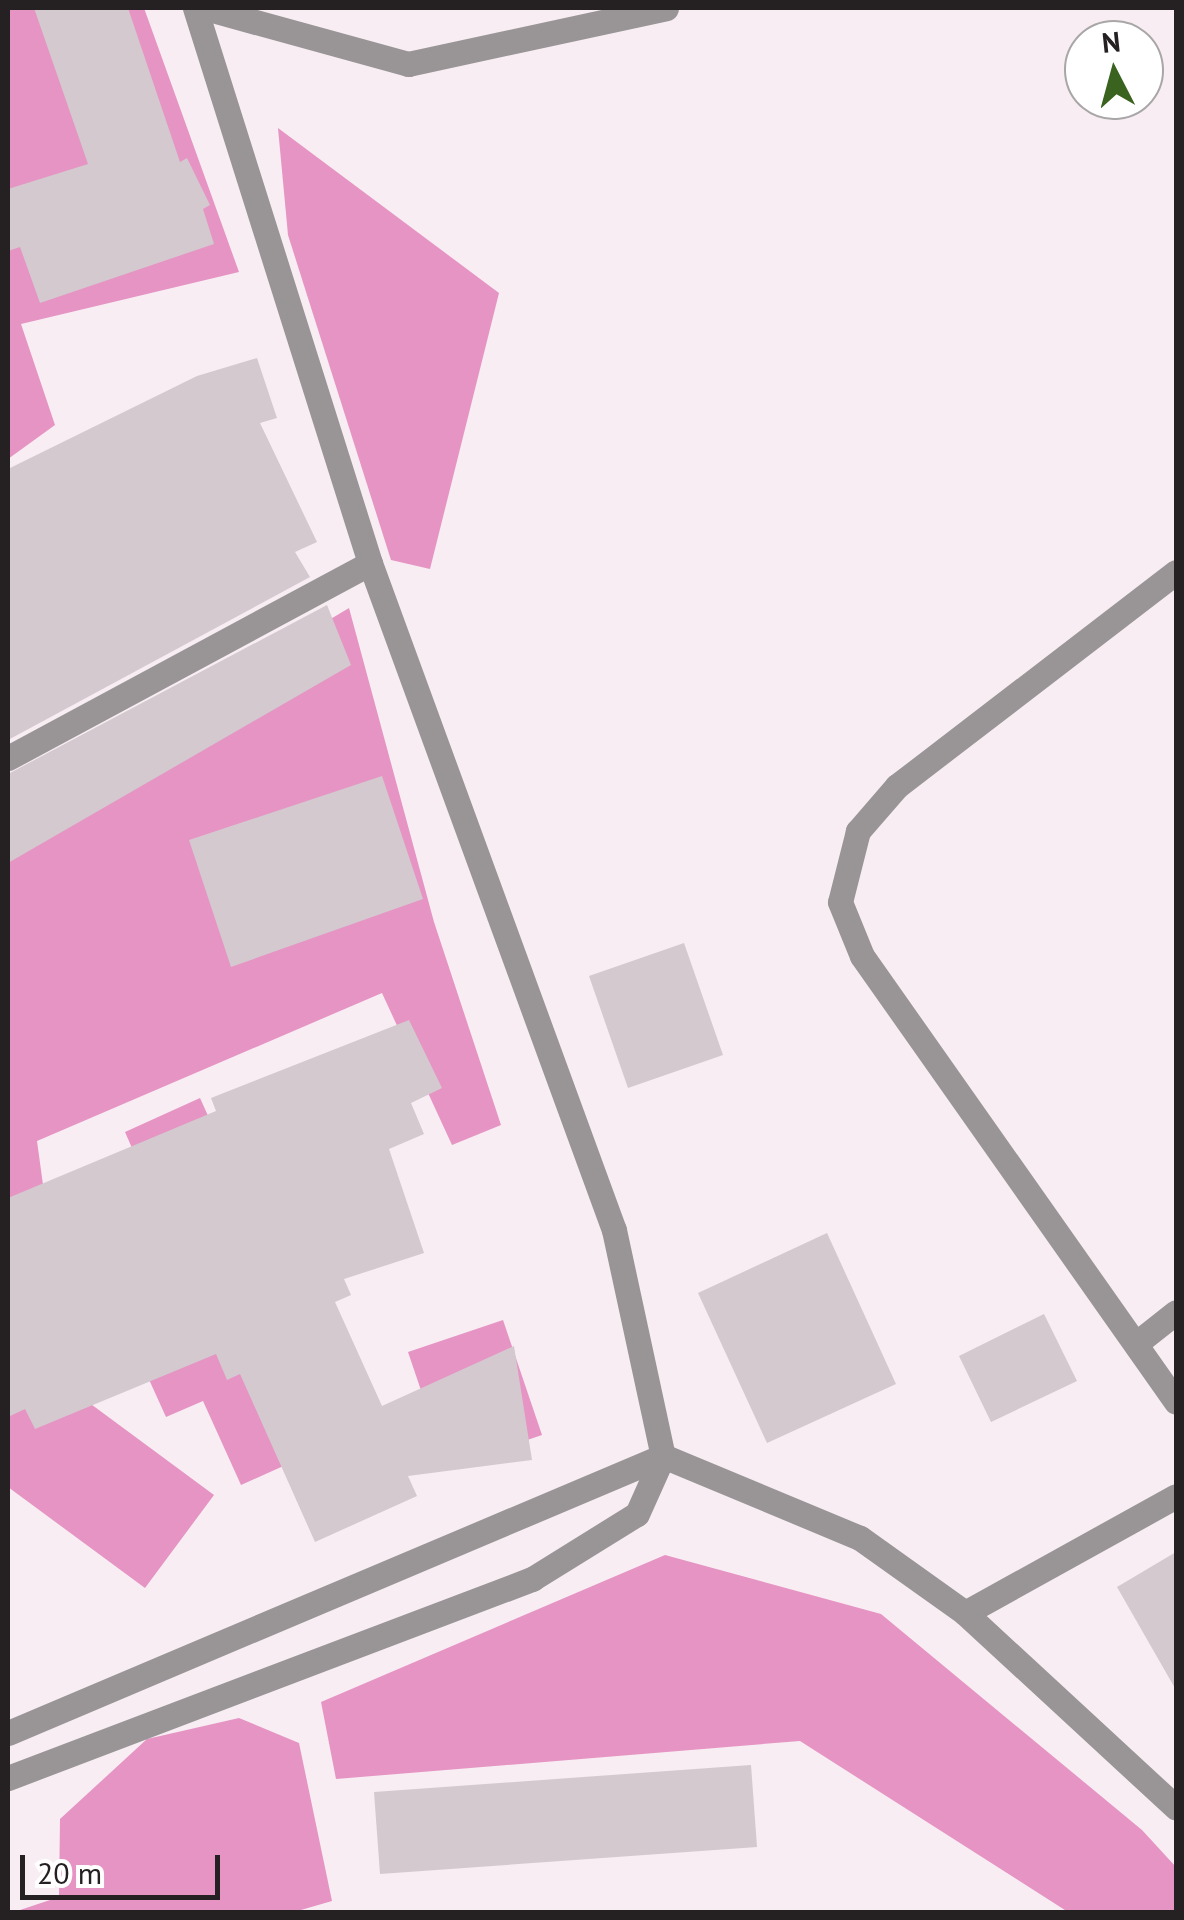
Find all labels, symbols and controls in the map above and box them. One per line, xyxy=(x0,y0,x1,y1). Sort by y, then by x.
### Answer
north arrow xyxy=(1064,20,1164,120)
text: N xyxy=(1100,22,1122,61)
scale bar xyxy=(25,1835,225,1897)
text: 20 m xyxy=(37,1853,102,1892)

